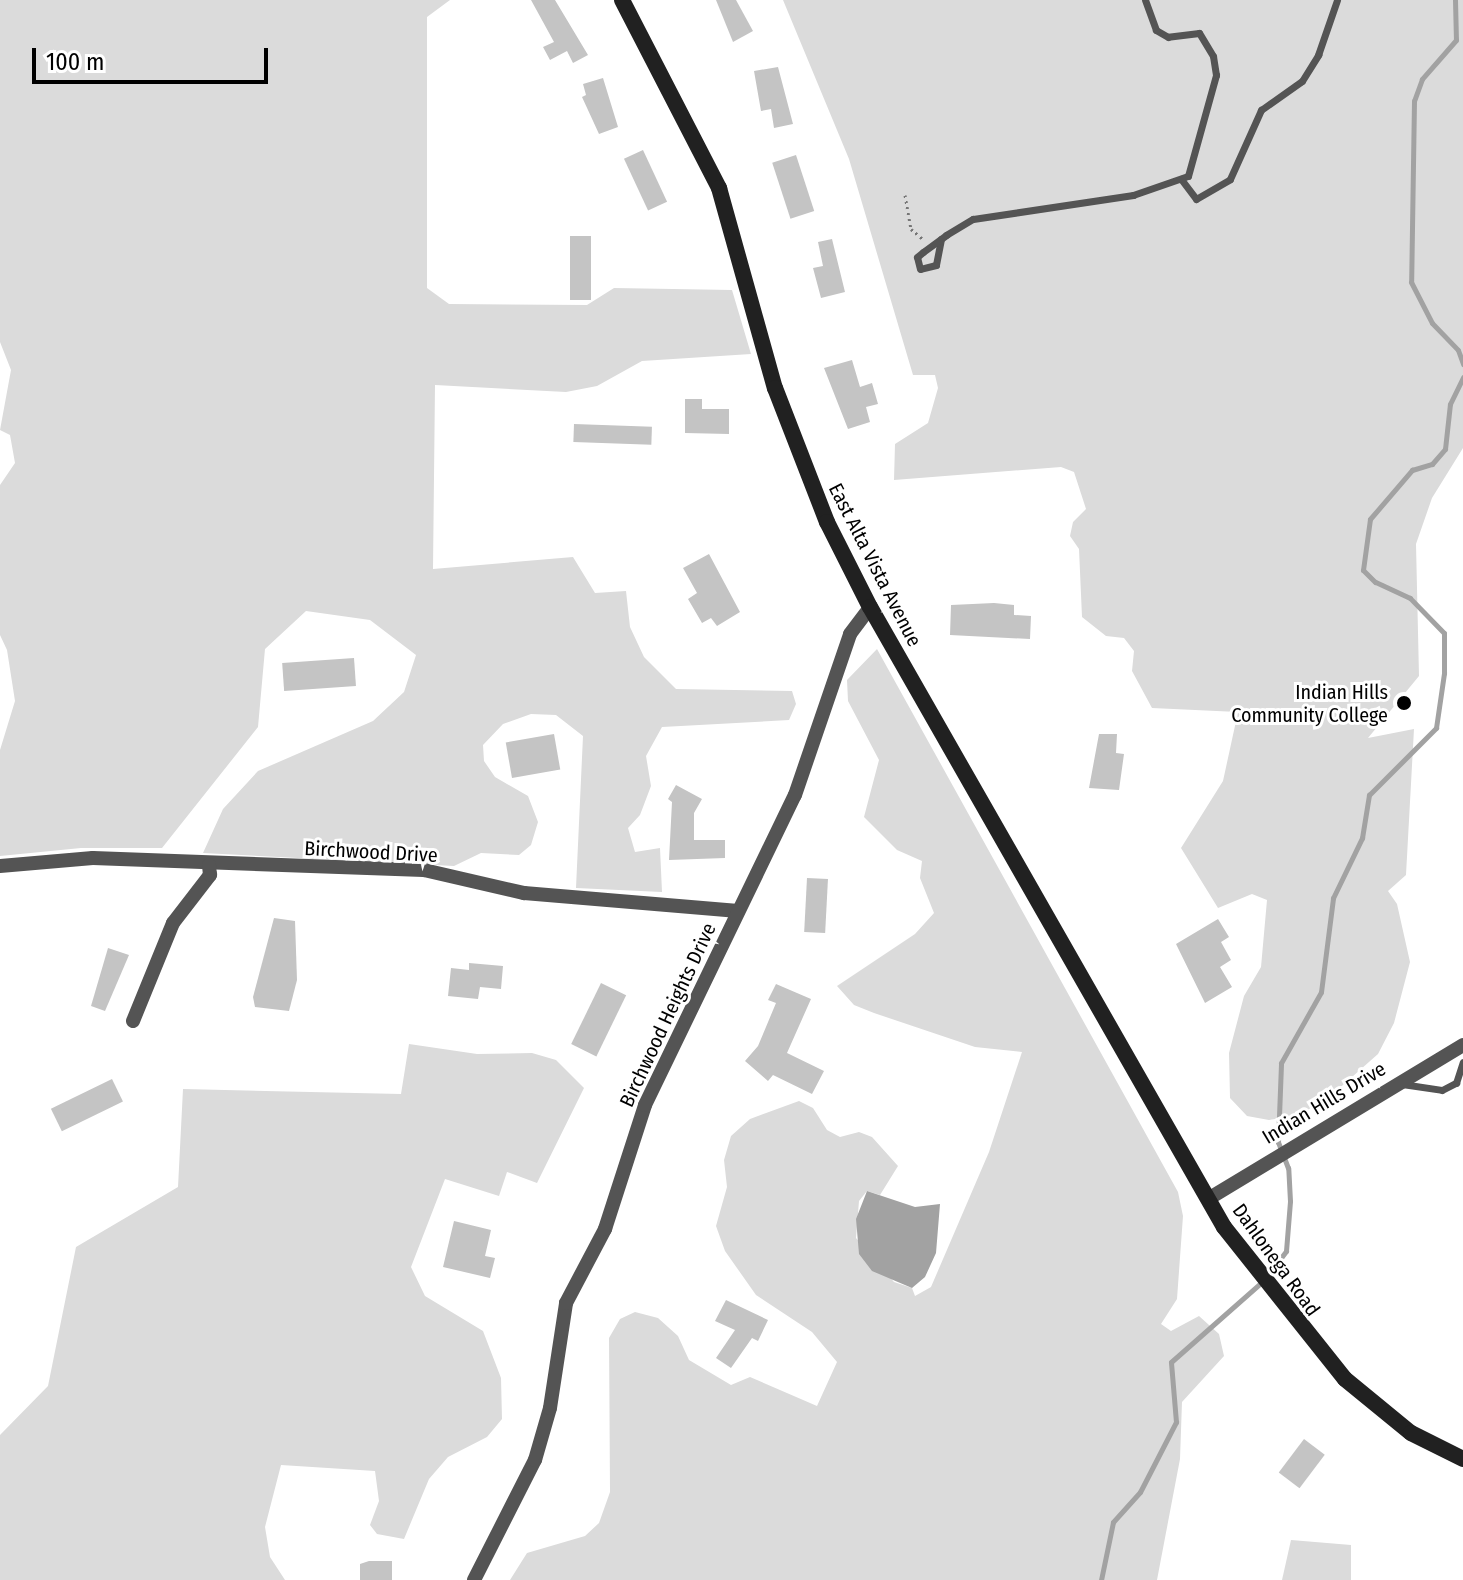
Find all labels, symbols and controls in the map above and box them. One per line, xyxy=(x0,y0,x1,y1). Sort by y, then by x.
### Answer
scale bar xyxy=(36,32,272,82)
text: 100 m xyxy=(46,48,104,76)
street label: East Alta Vista Avenue xyxy=(823,479,927,651)
place label: Indian Hills Community College xyxy=(1231,680,1388,727)
marker: Indian Hills Community College xyxy=(1395,694,1413,712)
street label: Birchwood Drive xyxy=(304,837,438,867)
street label: Birchwood Heights Drive xyxy=(615,919,721,1111)
street label: Indian Hills Drive xyxy=(1258,1057,1390,1149)
street label: Dahlonega Road xyxy=(1227,1199,1325,1321)

